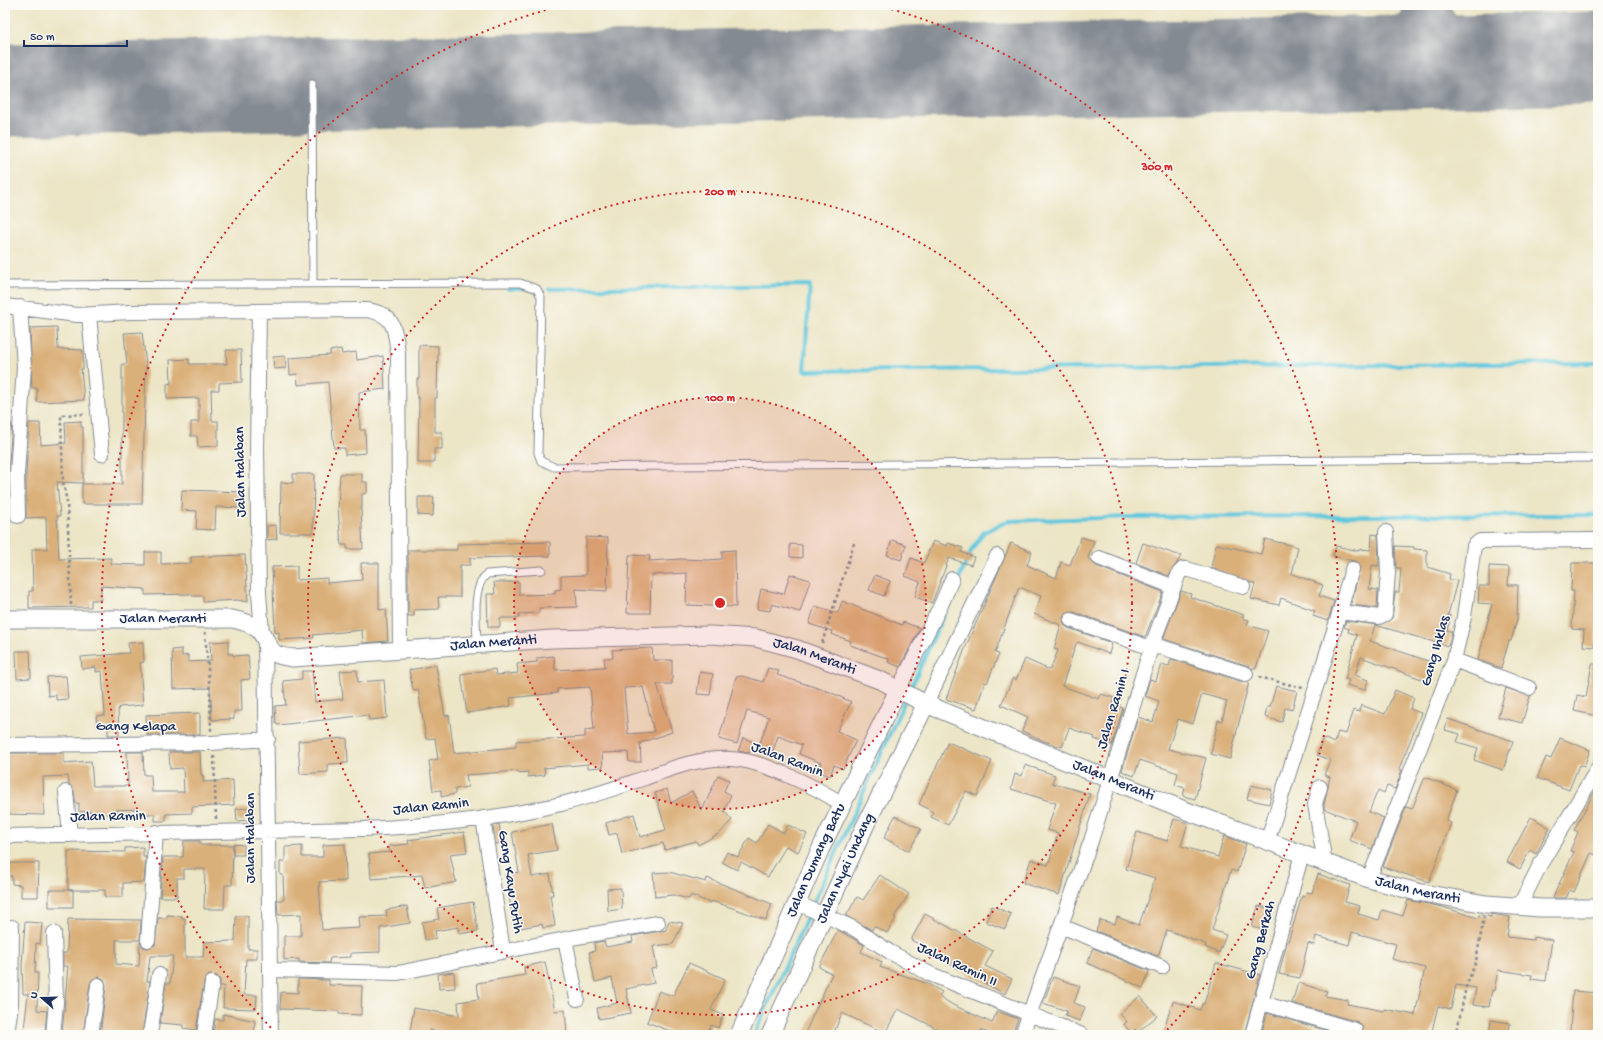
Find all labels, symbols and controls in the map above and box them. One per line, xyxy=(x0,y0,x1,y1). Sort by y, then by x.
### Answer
scale bar xyxy=(24,22,127,48)
text: 50 m xyxy=(30,31,55,45)
text: 300 m xyxy=(1140,161,1173,175)
text: 200 m xyxy=(705,186,736,200)
text: 100 m xyxy=(704,392,735,406)
street label: Jalan Halaban xyxy=(231,427,251,517)
centre of rings xyxy=(713,596,727,610)
street label: Jalan Meranti xyxy=(120,610,206,628)
street label: Gang Ihklas xyxy=(1417,613,1455,688)
street label: Jalan Meranti xyxy=(450,631,538,655)
street label: Jalan Meranti xyxy=(771,634,859,679)
street label: Jalan Ramin I xyxy=(1093,667,1135,751)
street label: Gang Kelapa xyxy=(96,718,177,736)
street label: Jalan Ramin xyxy=(748,738,826,782)
street label: Jalan Meranti xyxy=(1070,756,1157,806)
street label: Jalan Halaban xyxy=(242,793,260,883)
street label: Jalan Ramin xyxy=(392,794,470,820)
street label: Jalan Dumang Batu xyxy=(783,801,850,920)
street label: Jalan Ramin xyxy=(70,807,146,827)
street label: Jalan Nyai Undang xyxy=(813,810,879,927)
street label: Gang Kayu Putih xyxy=(493,829,527,935)
street label: Jalan Meranti xyxy=(1373,872,1462,908)
street label: Gang Berkah xyxy=(1242,899,1280,981)
street label: Jalan Ramin II xyxy=(914,939,1000,991)
north arrow xyxy=(22,978,62,1018)
text: U xyxy=(28,990,41,1000)

